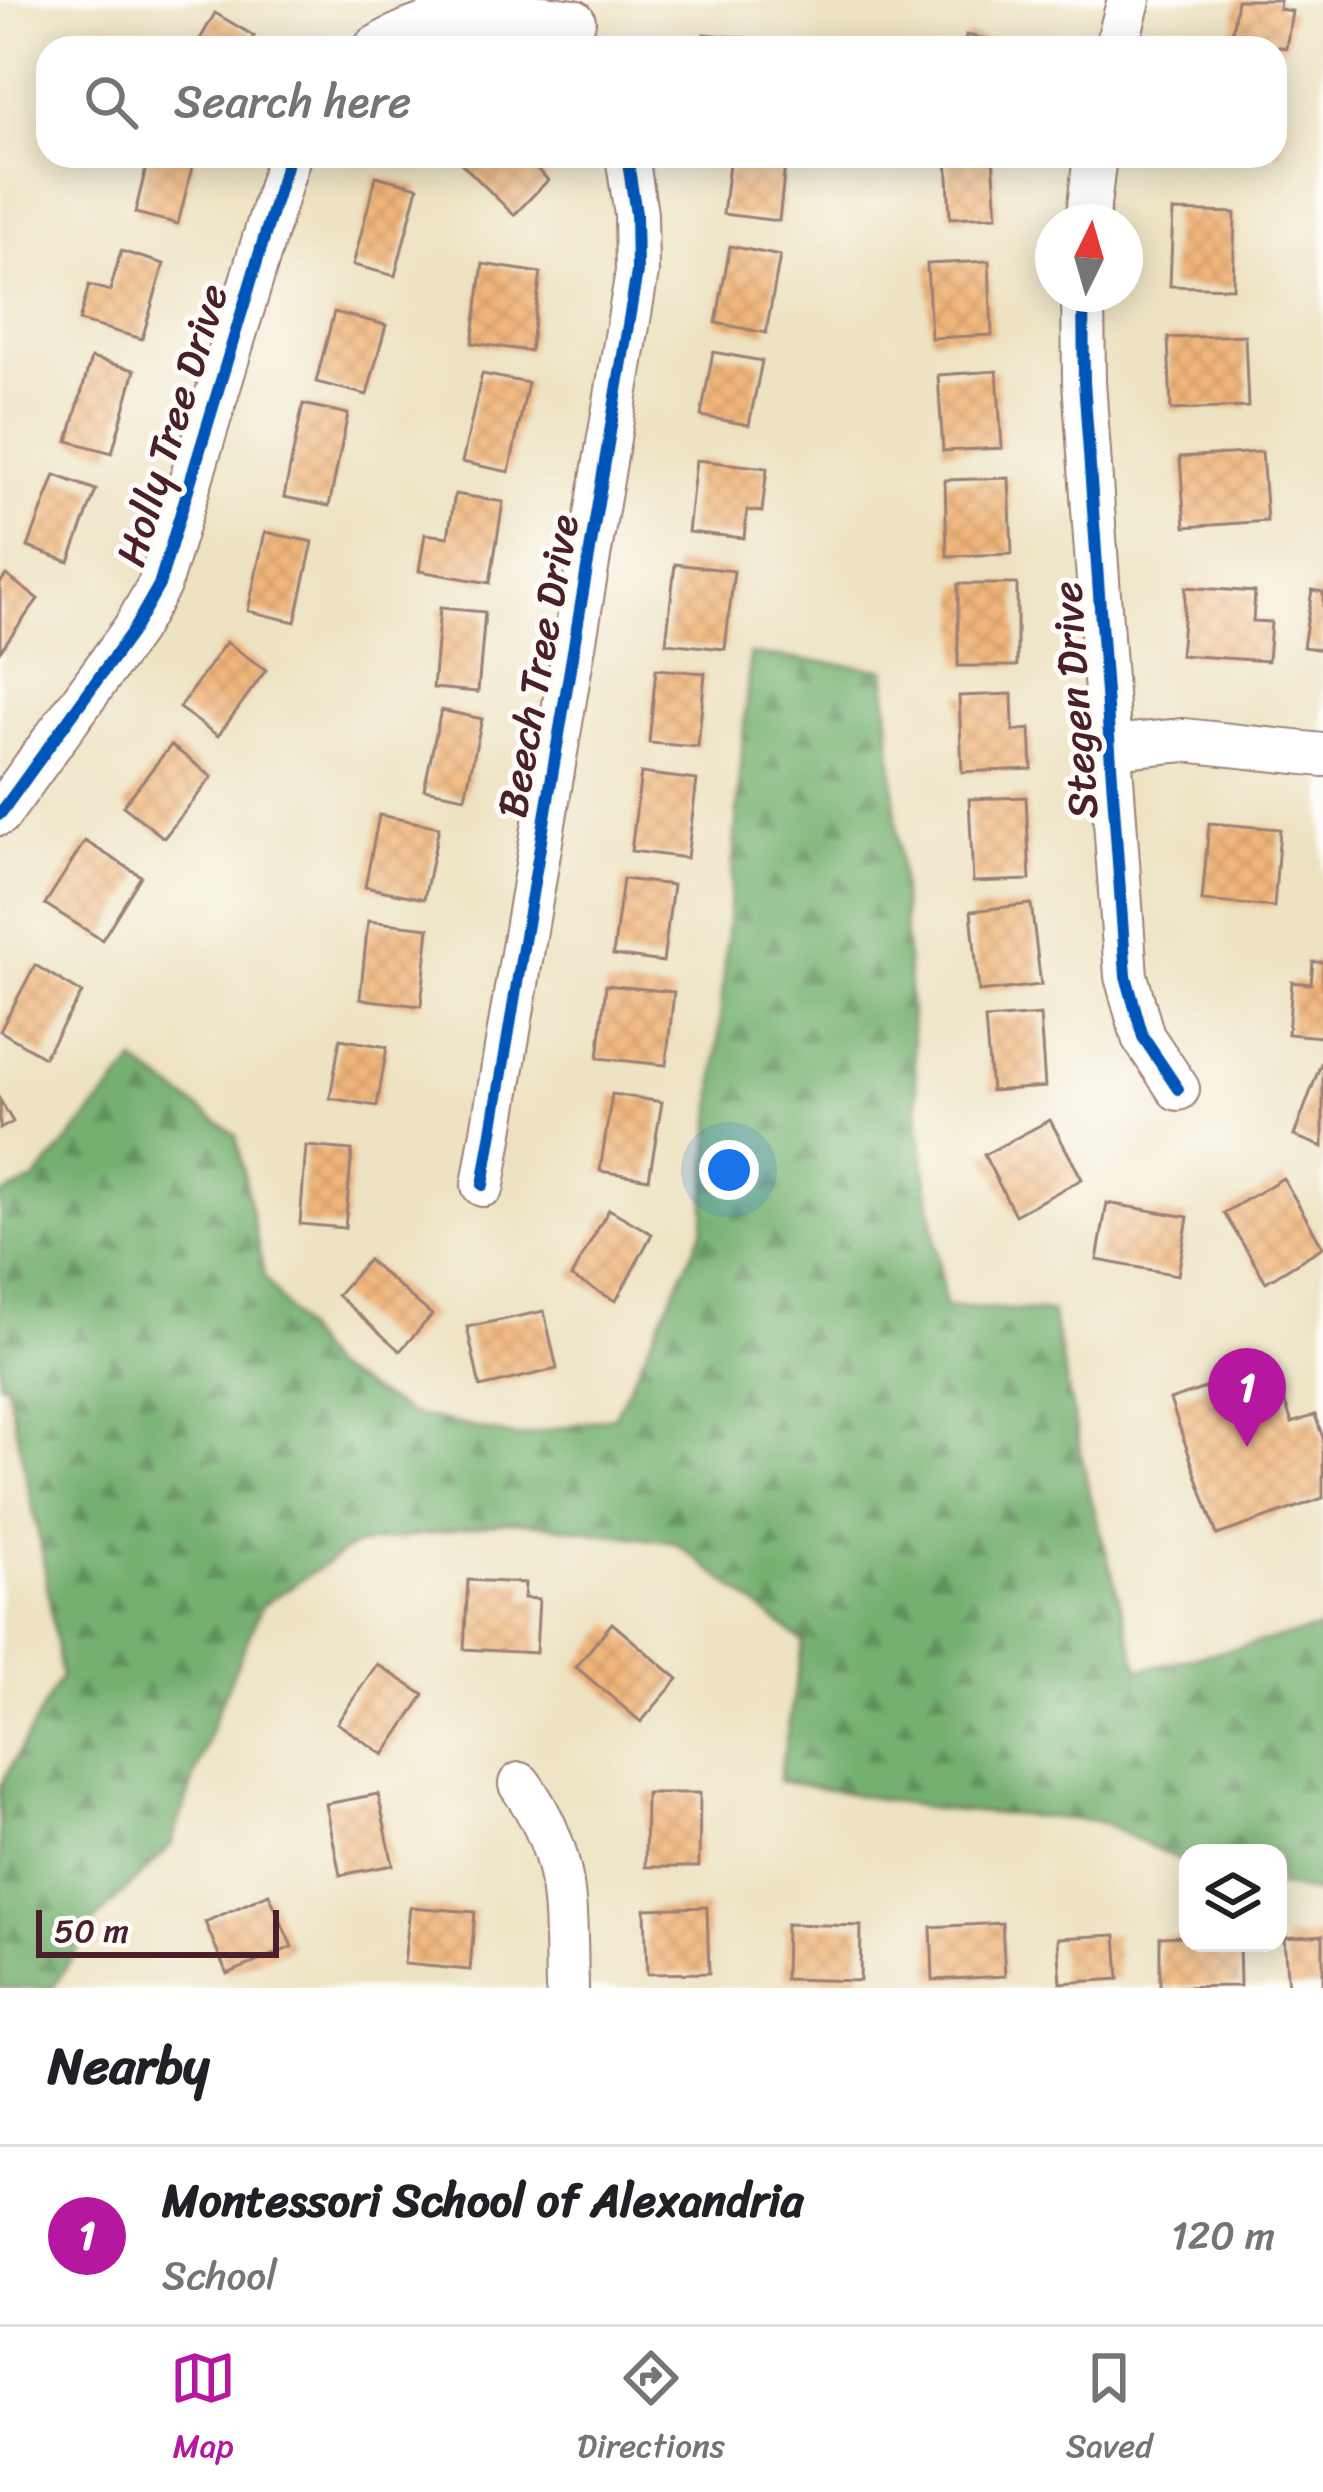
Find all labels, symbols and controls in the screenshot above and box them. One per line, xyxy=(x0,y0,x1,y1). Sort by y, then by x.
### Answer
search box xyxy=(36,36,1287,168)
text: Search here xyxy=(174,62,411,142)
icon: search xyxy=(78,69,144,135)
north arrow xyxy=(1035,204,1143,312)
street label: Holly Tree Drive xyxy=(94,274,250,576)
street label: Beech Tree Drive xyxy=(475,508,601,824)
street label: Stegen Drive xyxy=(1030,579,1120,821)
your location xyxy=(699,1140,759,1200)
pin: 1 xyxy=(1208,1348,1286,1447)
map controls xyxy=(1179,1844,1287,1952)
button: layers xyxy=(1179,1844,1287,1952)
text: 50 m xyxy=(54,1902,129,1960)
scale bar xyxy=(36,1904,279,1957)
text: Nearby xyxy=(48,2021,209,2111)
text: Montessori School of Alexandria xyxy=(162,2161,803,2241)
text: 1 xyxy=(79,2201,95,2270)
text: 120 m xyxy=(1171,2201,1275,2270)
text: School xyxy=(162,2241,277,2310)
tab: Map xyxy=(170,2345,236,2475)
tab: Directions xyxy=(577,2345,725,2475)
tab: Saved xyxy=(1066,2345,1153,2475)

